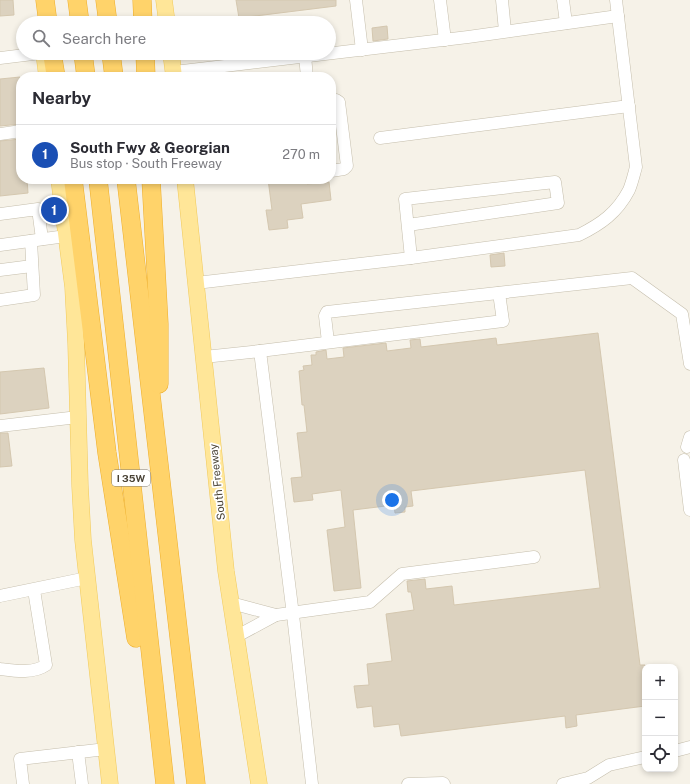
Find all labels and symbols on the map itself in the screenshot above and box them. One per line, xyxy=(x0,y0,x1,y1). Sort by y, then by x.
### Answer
pin: 1 xyxy=(41,195,67,225)
street label: South Freeway xyxy=(207,443,227,521)
road number: I 35W xyxy=(112,470,150,486)
your location xyxy=(382,490,402,510)

